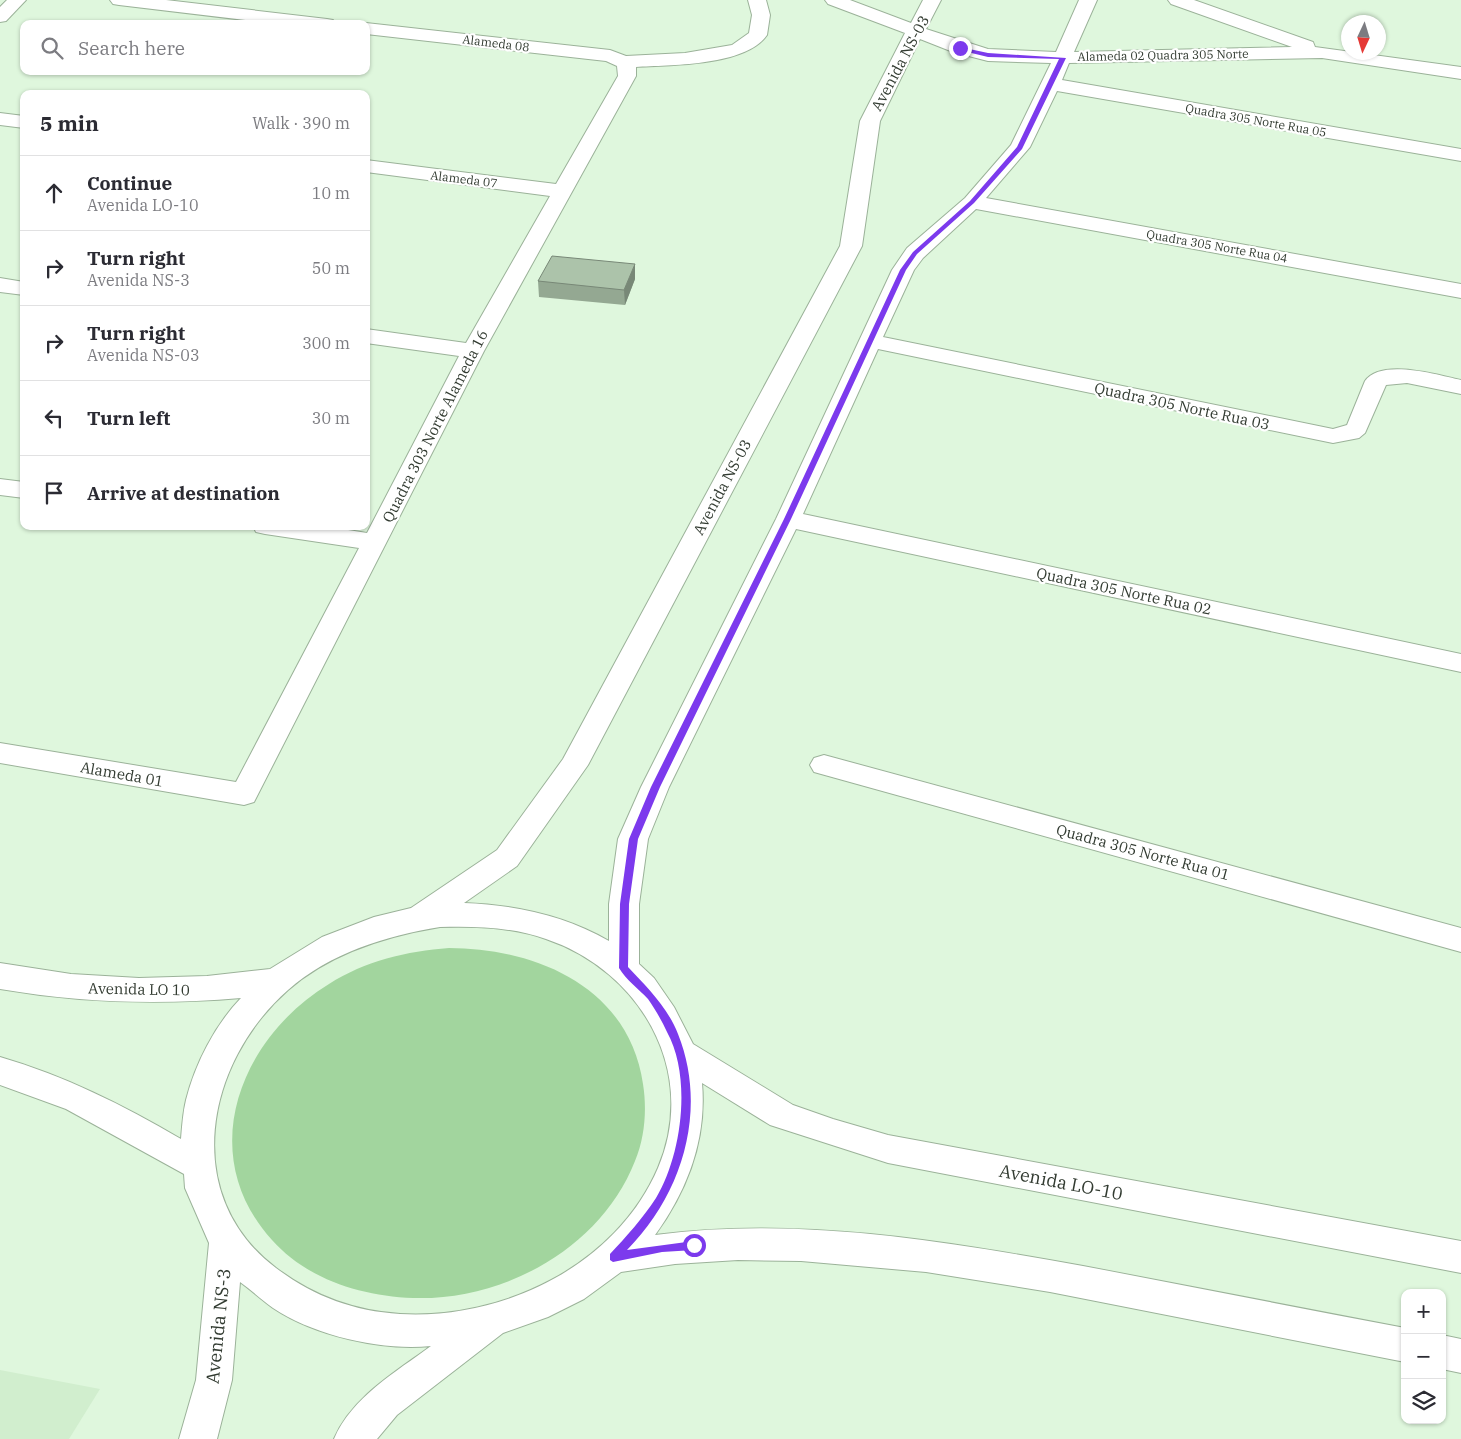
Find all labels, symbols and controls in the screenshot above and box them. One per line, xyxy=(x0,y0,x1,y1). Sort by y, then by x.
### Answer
street label: Avenida NS-03 xyxy=(867,12,933,114)
north arrow xyxy=(1341,15,1386,60)
search box xyxy=(20,20,370,75)
street label: Alameda 08 xyxy=(462,31,530,55)
icon: search xyxy=(38,34,66,62)
text: Search here xyxy=(78,36,185,60)
route end xyxy=(949,37,972,60)
street label: Alameda 02 Quadra 305 Norte xyxy=(1077,46,1249,64)
street label: Quadra 305 Norte Rua 05 xyxy=(1184,100,1328,140)
text: 5 min xyxy=(40,109,99,137)
text: Walk · 390 m xyxy=(252,113,350,133)
street label: Alameda 07 xyxy=(430,167,498,191)
text: Continue xyxy=(87,171,172,195)
icon: ahead xyxy=(40,179,68,207)
text: 10 m xyxy=(312,183,350,203)
text: Avenida LO-10 xyxy=(87,195,199,215)
street label: Quadra 305 Norte Rua 04 xyxy=(1145,226,1289,266)
text: Turn right xyxy=(87,246,185,270)
icon: right xyxy=(40,254,68,282)
text: 50 m xyxy=(312,258,350,278)
text: Avenida NS-3 xyxy=(87,270,190,290)
text: Turn right xyxy=(87,321,185,345)
street label: Quadra 303 Norte Alameda 16 xyxy=(378,326,492,526)
icon: right xyxy=(40,329,68,357)
text: 300 m xyxy=(302,333,350,353)
text: Avenida NS-03 xyxy=(87,345,199,365)
street label: Quadra 305 Norte Rua 03 xyxy=(1093,378,1271,434)
icon: left xyxy=(40,404,68,432)
text: Turn left xyxy=(87,406,170,430)
text: 30 m xyxy=(312,408,350,428)
street label: Avenida NS-03 xyxy=(689,436,755,538)
icon: arrive xyxy=(40,479,68,507)
text: Arrive at destination xyxy=(87,481,280,505)
street label: Quadra 305 Norte Rua 02 xyxy=(1035,563,1213,619)
street label: Alameda 01 xyxy=(79,757,165,791)
street label: Quadra 305 Norte Rua 01 xyxy=(1054,820,1232,884)
street label: Avenida LO 10 xyxy=(88,979,190,999)
street label: Avenida LO-10 xyxy=(997,1159,1125,1205)
route start xyxy=(683,1234,706,1257)
street label: Avenida NS-3 xyxy=(201,1267,235,1385)
map controls xyxy=(1401,1289,1446,1424)
button: + xyxy=(1401,1289,1446,1334)
button: − xyxy=(1401,1334,1446,1379)
button: layers xyxy=(1401,1379,1446,1424)

